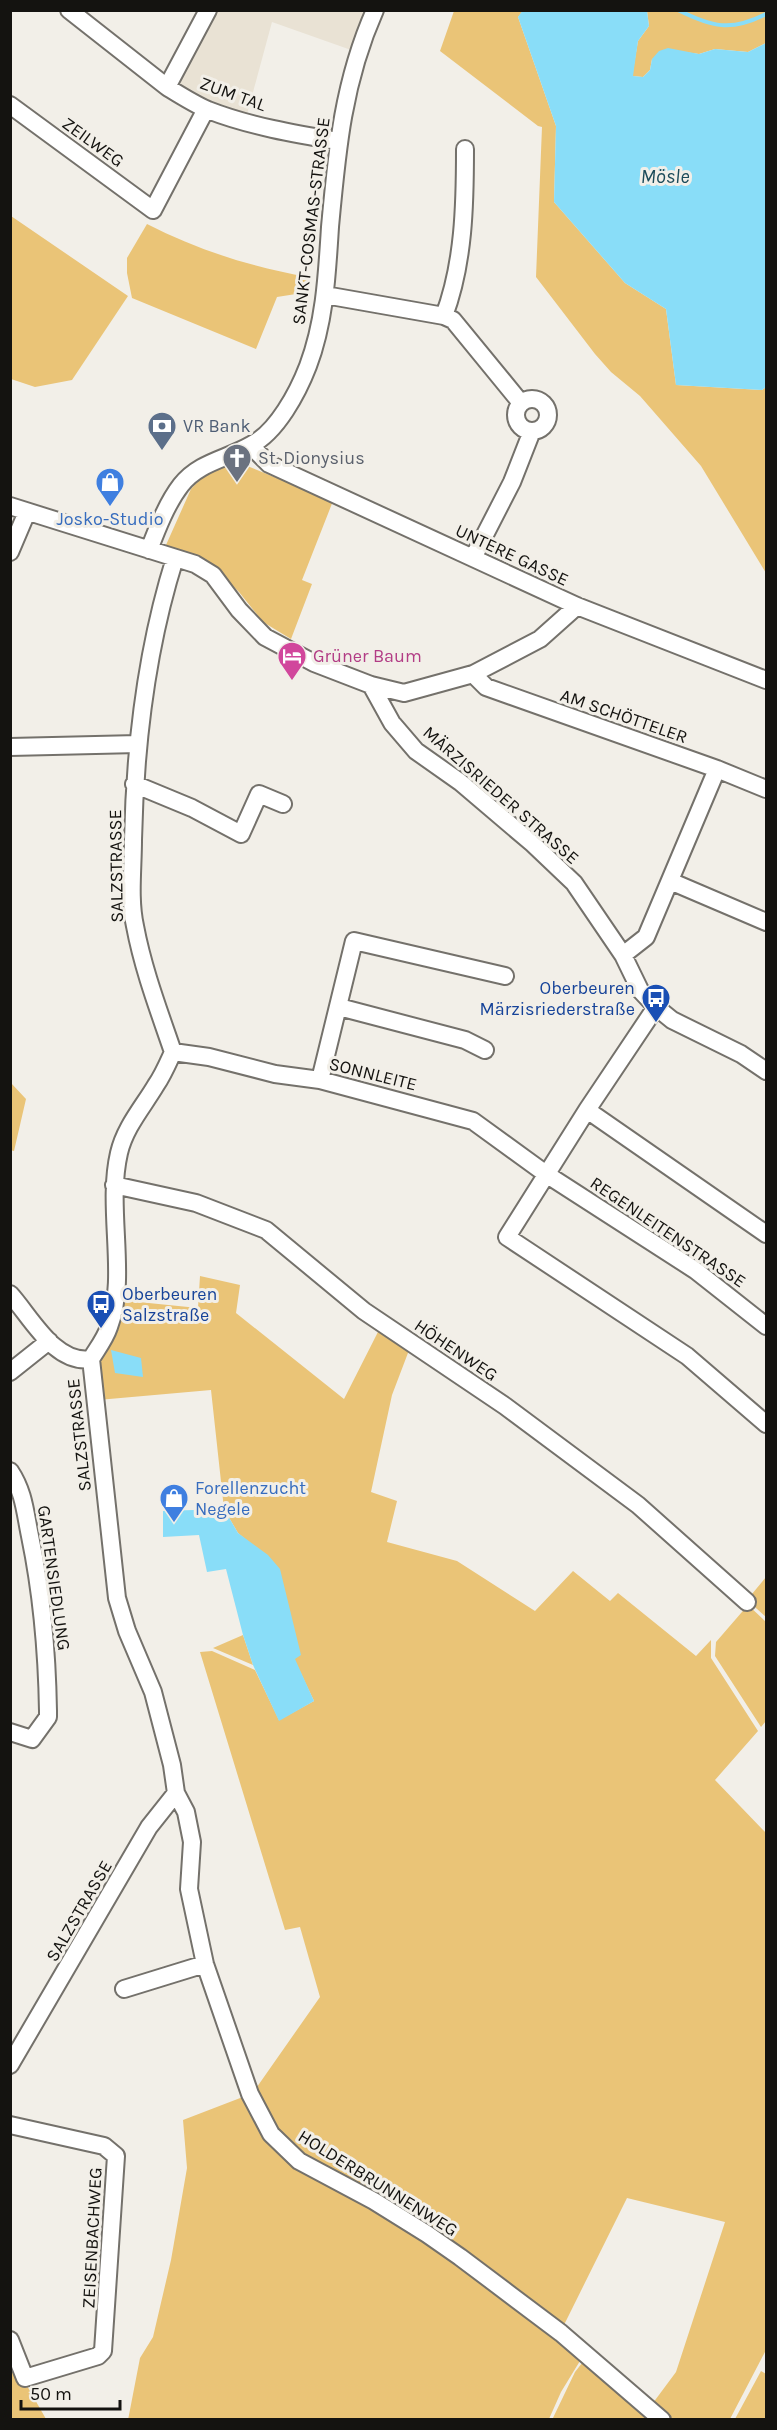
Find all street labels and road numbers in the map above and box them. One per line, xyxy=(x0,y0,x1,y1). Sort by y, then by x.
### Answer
street label: ZUM TAL xyxy=(197,72,270,116)
street label: ZEILWEG xyxy=(58,112,128,172)
street label: SANKT-COSMAS-STRASSE xyxy=(287,116,335,326)
street label: UNTERE GASSE xyxy=(452,519,572,591)
street label: AM SCHÖTTELER xyxy=(557,684,691,748)
street label: MÄRZISRIEDER STRASSE xyxy=(418,721,584,869)
street label: SALZSTRASSE xyxy=(104,809,128,923)
street label: SONNLEITE xyxy=(327,1052,419,1096)
street label: REGENLEITENSTRASSE xyxy=(586,1172,750,1292)
street label: HÖHENWEG xyxy=(410,1314,502,1386)
street label: SALZSTRASSE xyxy=(62,1377,96,1493)
street label: GARTENSIEDLUNG xyxy=(33,1504,75,1652)
street label: SALZSTRASSE xyxy=(41,1856,117,1966)
street label: HOLDERBRUNNENWEG xyxy=(294,2125,462,2241)
street label: ZEISENBACHWEG xyxy=(77,2167,107,2309)

